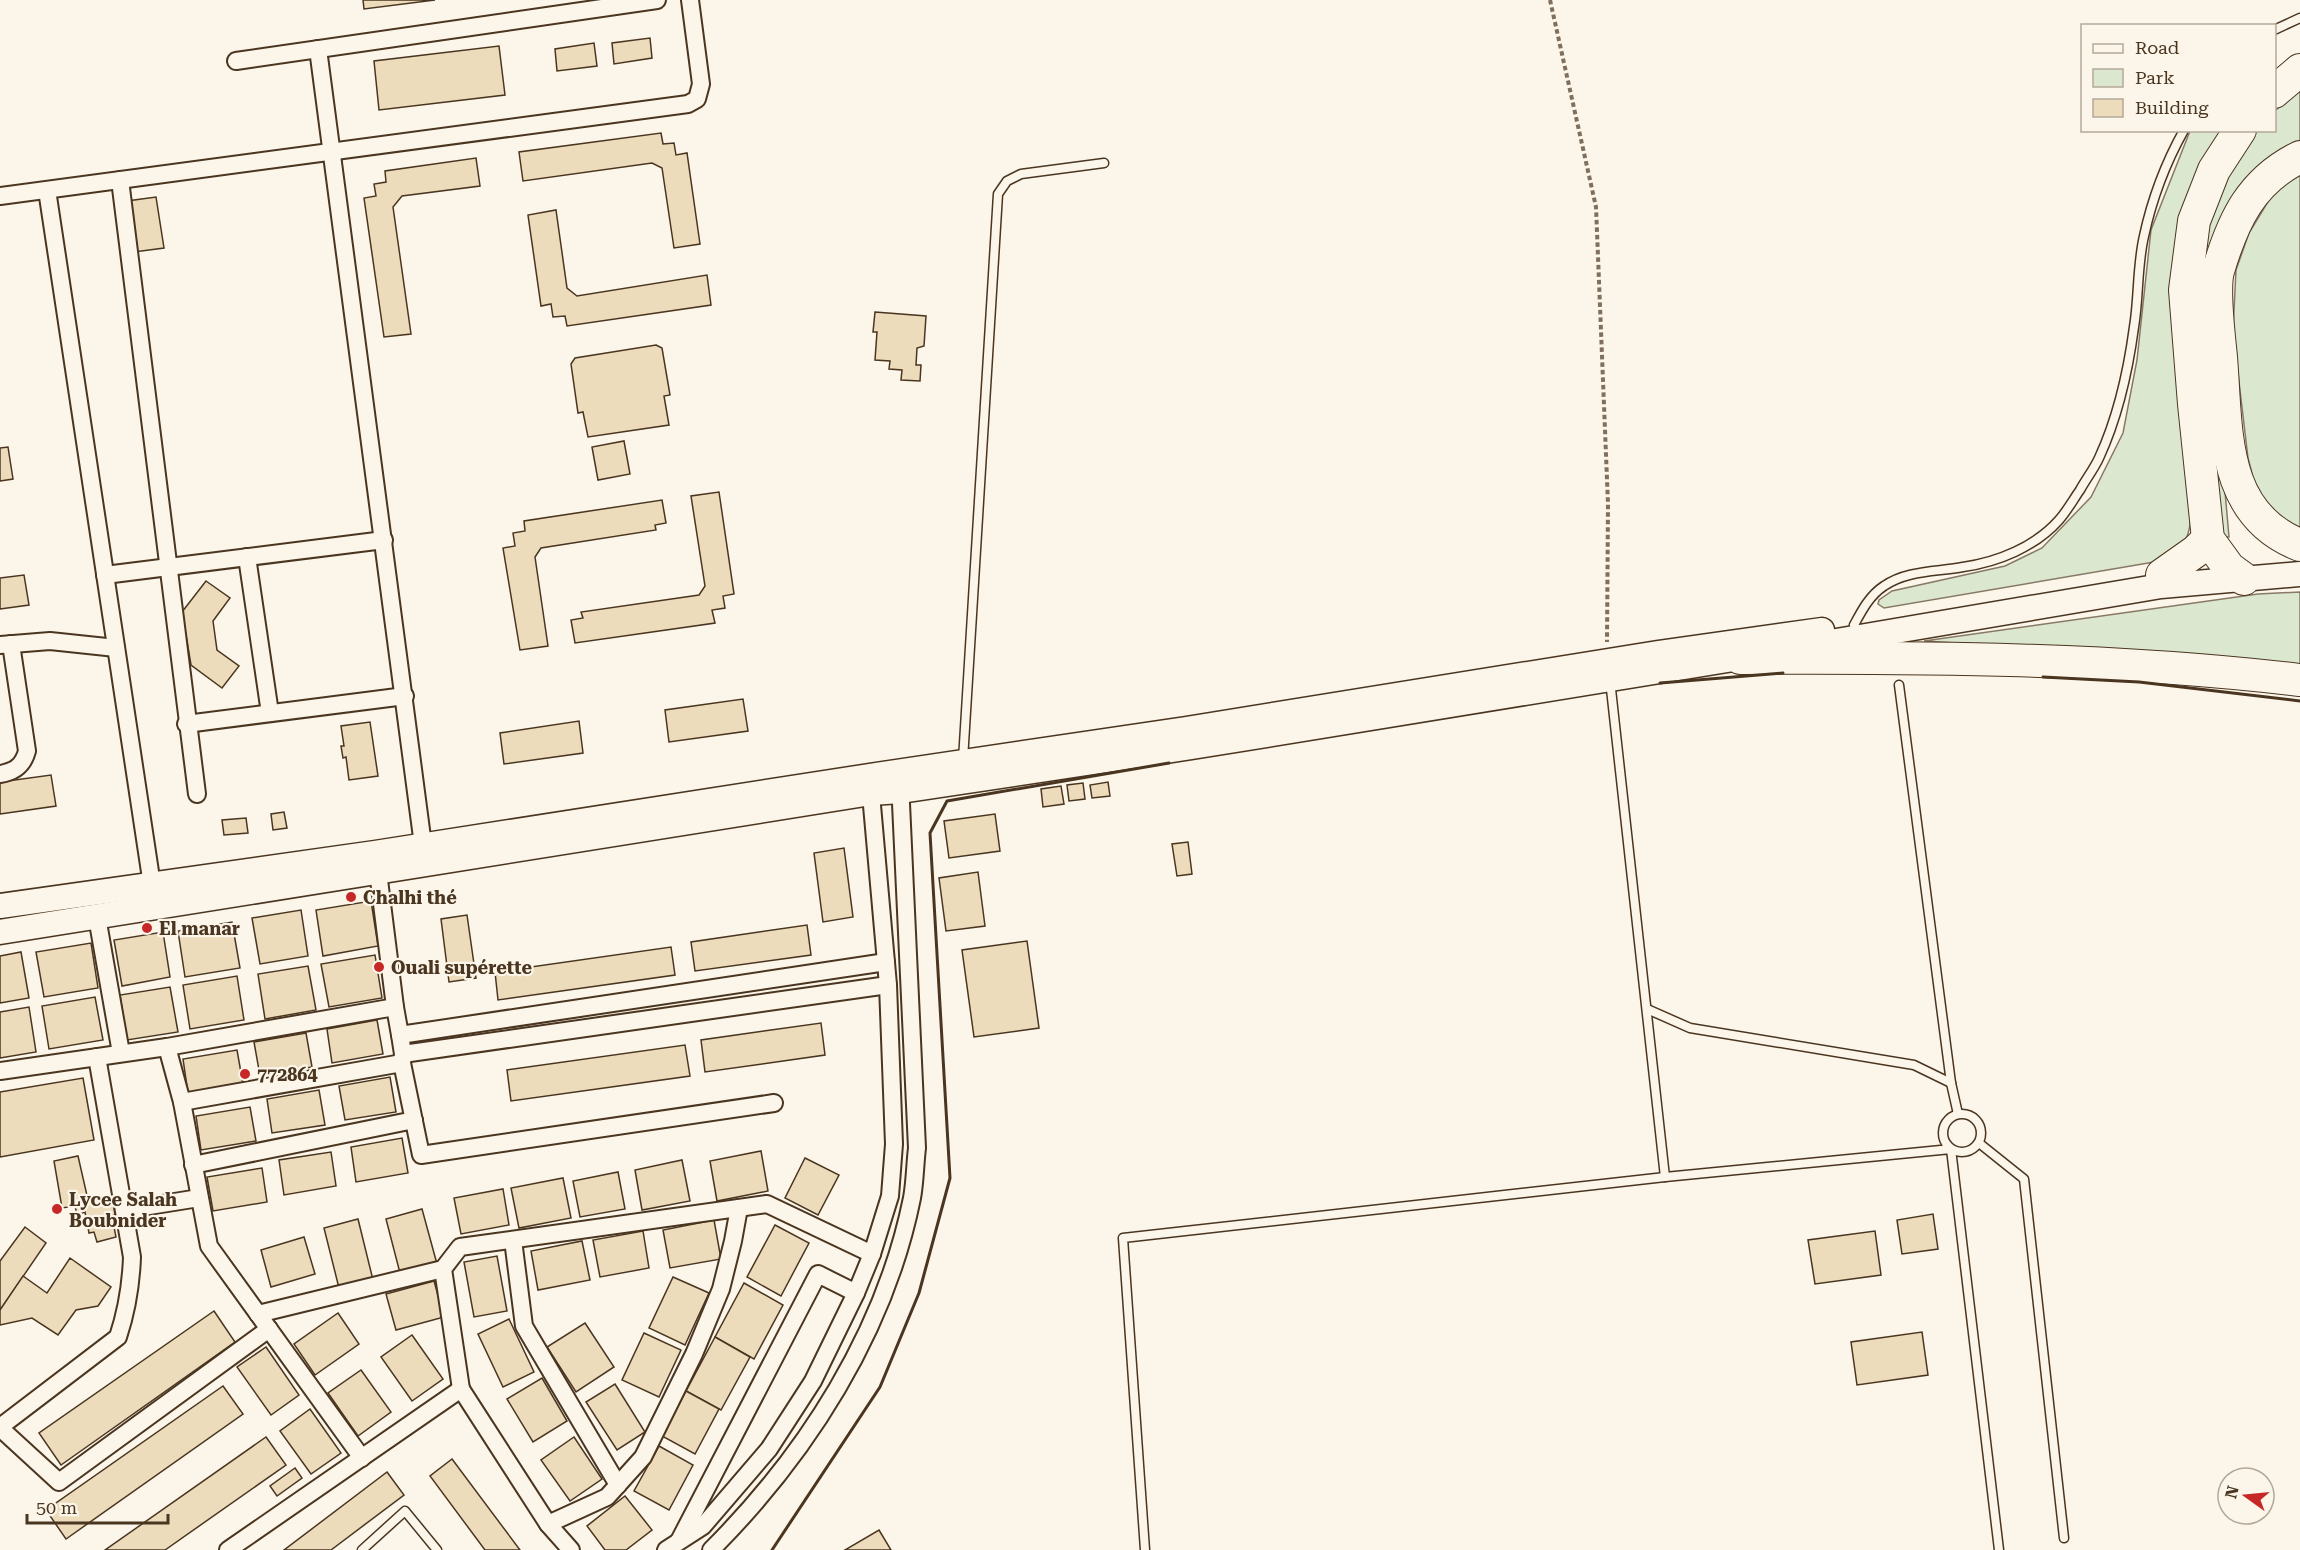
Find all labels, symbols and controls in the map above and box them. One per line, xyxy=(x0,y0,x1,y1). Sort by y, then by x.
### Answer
legend xyxy=(2081,24,2276,132)
text: Road xyxy=(2135,37,2180,58)
text: Park xyxy=(2135,67,2175,88)
text: Building xyxy=(2135,97,2209,118)
place label: Chalhi thé xyxy=(363,887,457,908)
marker: Chalhi thé xyxy=(344,890,358,904)
place label: El manar xyxy=(159,918,240,939)
marker: El manar xyxy=(140,921,154,935)
place label: Ouali supérette xyxy=(391,957,532,978)
marker: Ouali supérette xyxy=(372,960,386,974)
place label: 772864 xyxy=(257,1064,317,1085)
marker: 772864 xyxy=(238,1067,252,1081)
place label: Lycee Salah Boubnider xyxy=(69,1189,177,1231)
marker: Lycee Salah Boubnider xyxy=(50,1202,64,1216)
north arrow xyxy=(2216,1466,2276,1526)
text: N xyxy=(2221,1484,2243,1501)
scale bar xyxy=(27,1487,168,1525)
text: 50 m xyxy=(36,1497,77,1518)

